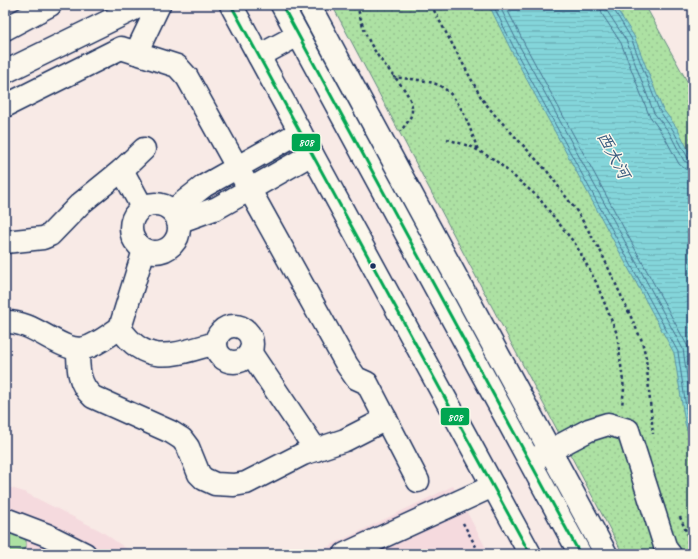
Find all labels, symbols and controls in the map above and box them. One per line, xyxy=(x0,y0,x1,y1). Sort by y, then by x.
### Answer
water label: 西大河 xyxy=(592,128,636,185)
line badge: 808 xyxy=(291,133,321,152)
text: 808 xyxy=(299,135,315,149)
unlabelled marker xyxy=(368,261,378,271)
line badge: 808 xyxy=(440,407,470,426)
text: 808 xyxy=(448,410,464,424)

